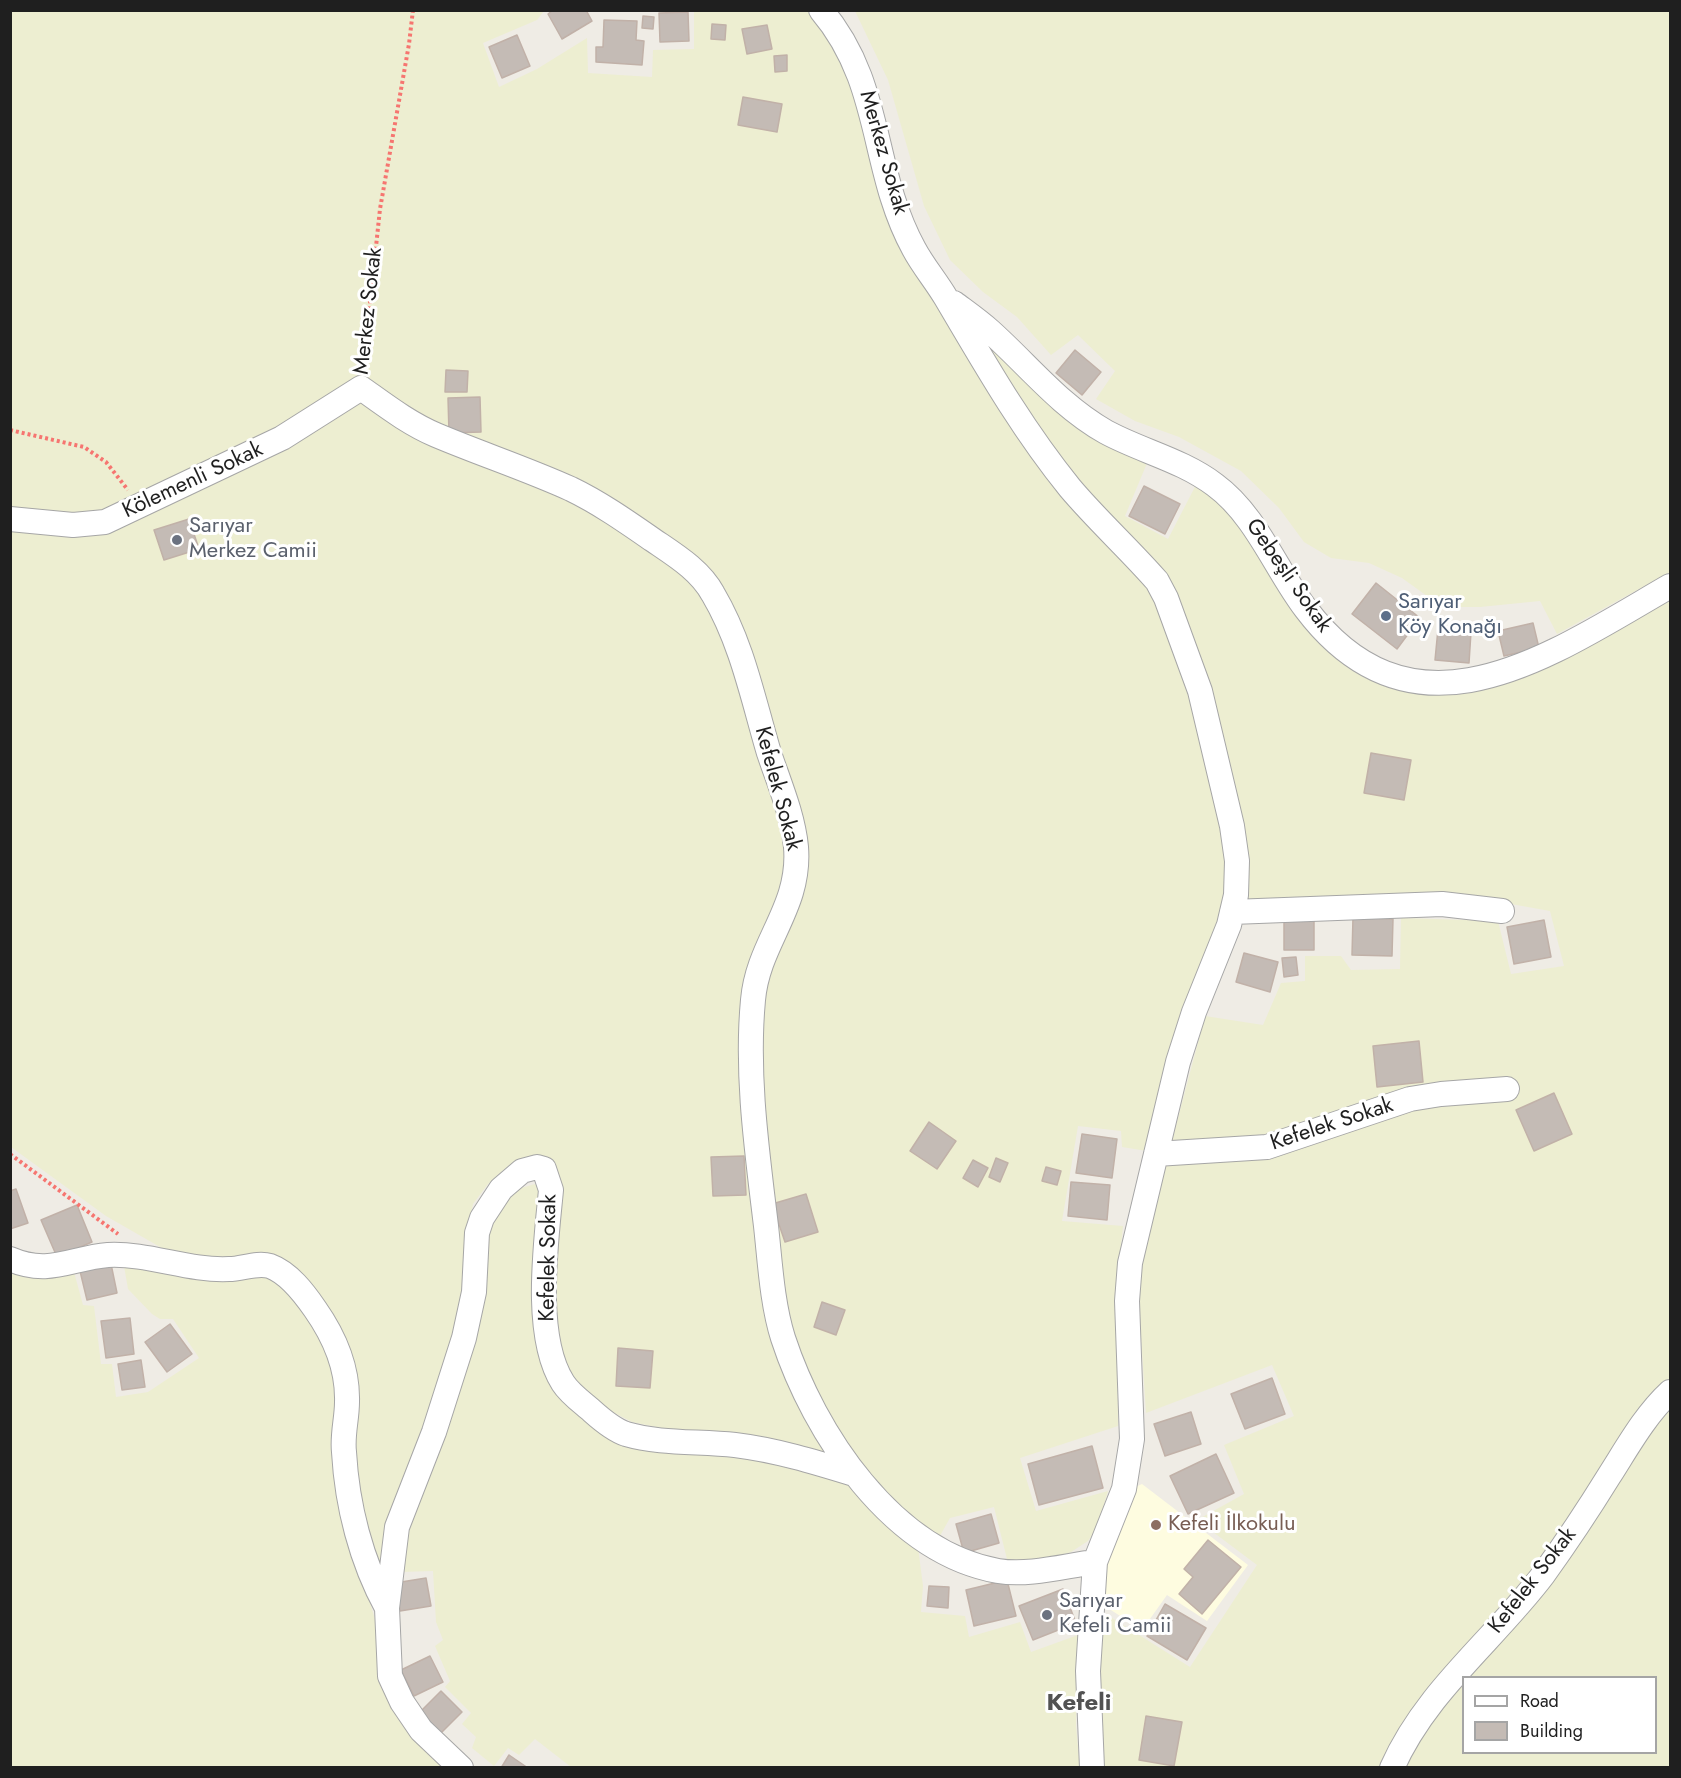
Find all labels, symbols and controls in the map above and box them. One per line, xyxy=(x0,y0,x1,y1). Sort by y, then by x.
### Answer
street label: Merkez Sokak xyxy=(853,88,913,218)
street label: Merkez Sokak xyxy=(349,246,389,376)
street label: Kölemenli Sokak xyxy=(119,437,267,525)
place label: Sarıyar Merkez Camii xyxy=(189,514,317,566)
street label: Gebeşli Sokak xyxy=(1239,514,1337,638)
marker: Sarıyar Merkez Camii xyxy=(170,533,184,547)
place label: Sarıyar Köy Konağı xyxy=(1398,590,1502,642)
marker: Sarıyar Köy Konağı xyxy=(1379,609,1393,623)
street label: Kefelek Sokak xyxy=(748,724,806,854)
street label: Kefelek Sokak xyxy=(1267,1093,1397,1157)
street label: Kefelek Sokak xyxy=(535,1194,563,1322)
place label: Kefeli İlkokulu xyxy=(1168,1512,1296,1538)
marker: Kefeli İlkokulu xyxy=(1149,1518,1163,1532)
street label: Kefelek Sokak xyxy=(1483,1523,1583,1639)
place label: Sarıyar Kefeli Camii xyxy=(1059,1589,1171,1640)
marker: Sarıyar Kefeli Camii xyxy=(1040,1608,1054,1622)
legend xyxy=(1462,1676,1657,1754)
text: Road xyxy=(1520,1688,1559,1714)
district label: Kefeli xyxy=(1047,1690,1111,1718)
text: Building xyxy=(1520,1718,1583,1744)

